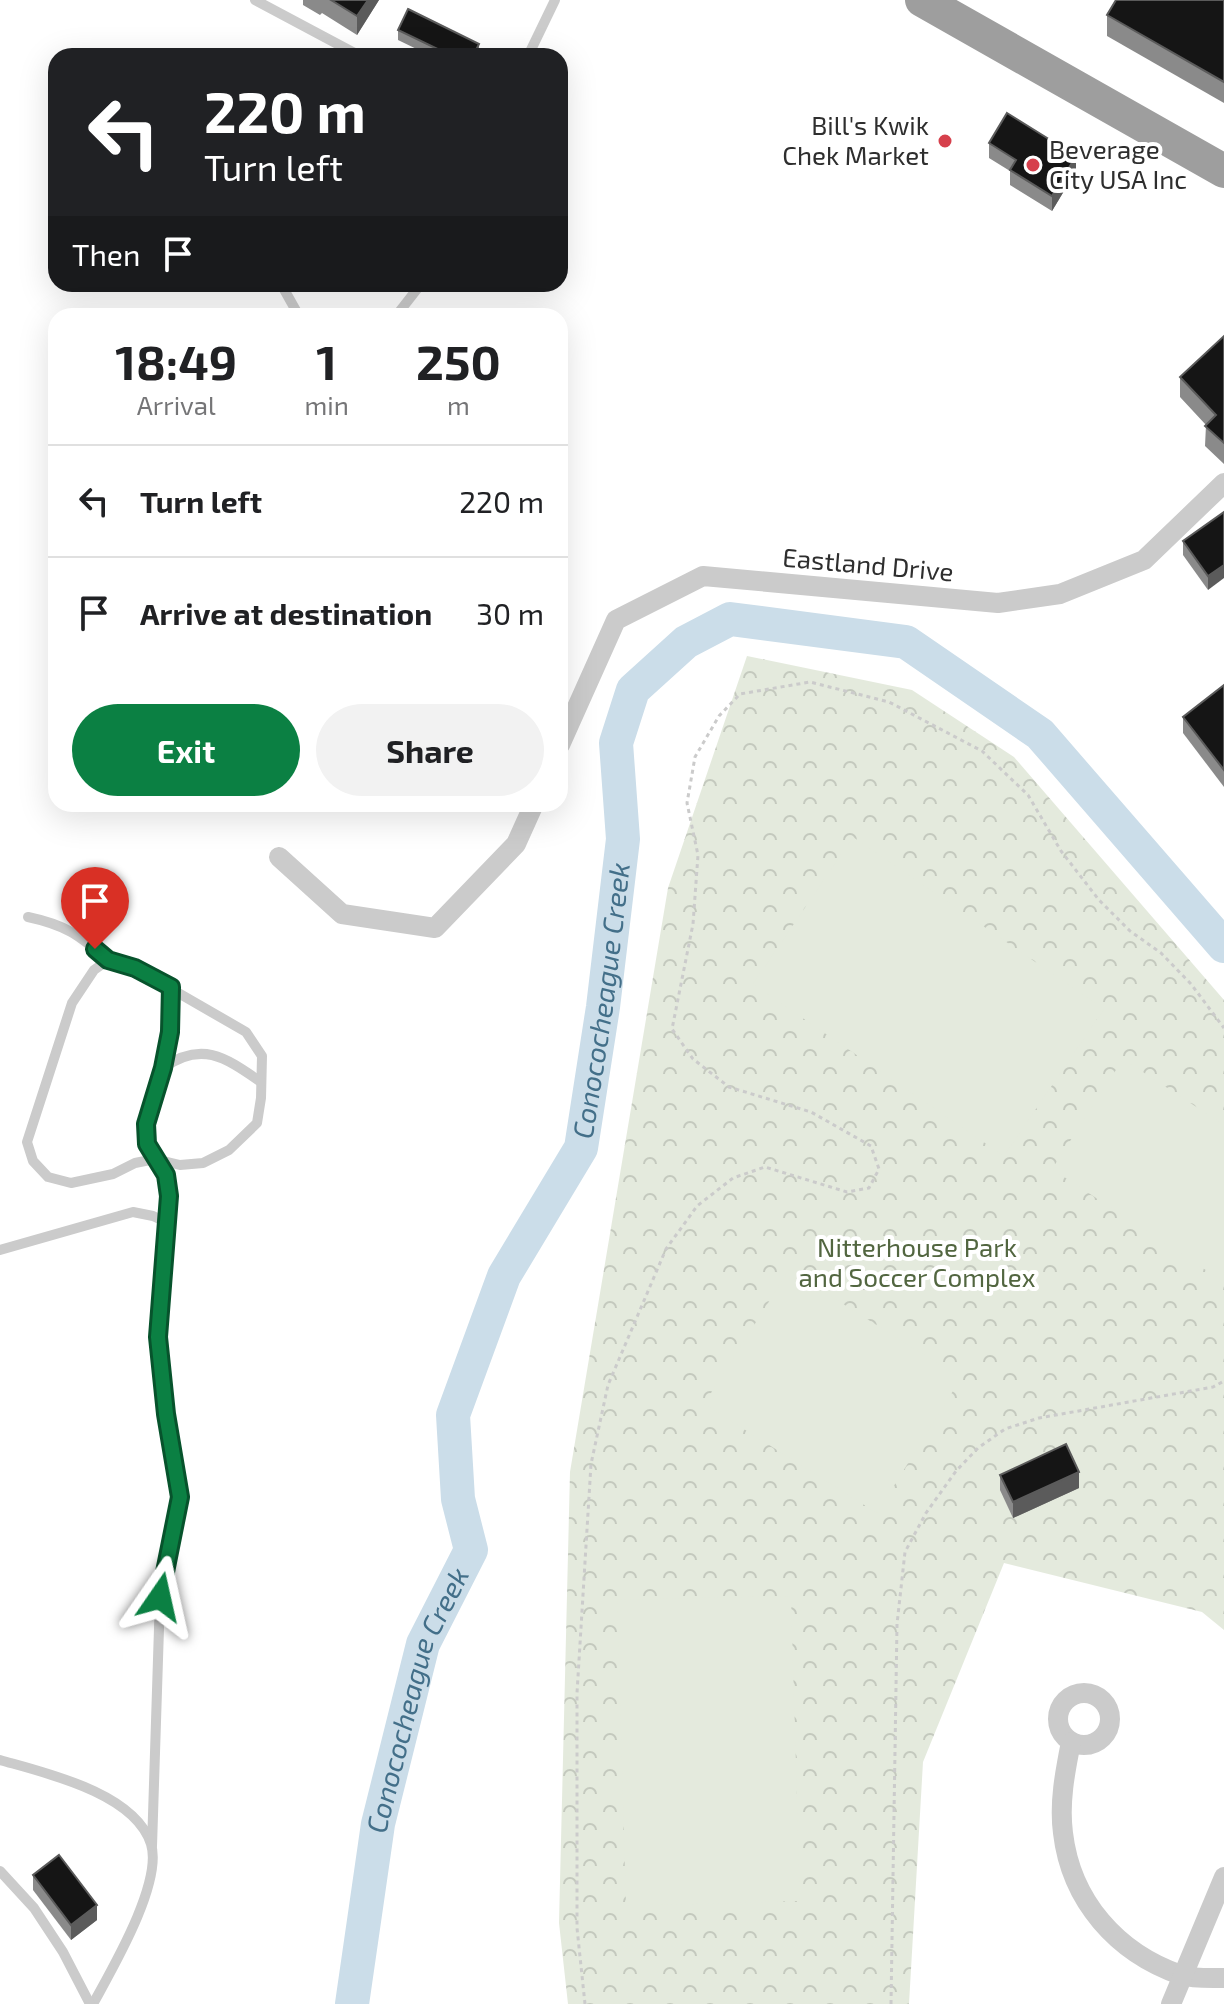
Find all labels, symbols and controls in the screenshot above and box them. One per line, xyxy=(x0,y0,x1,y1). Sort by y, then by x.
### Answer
text: 220 m xyxy=(204,77,366,144)
icon: left xyxy=(72,80,176,184)
place label: Bill's Kwik Chek Market xyxy=(782,109,929,170)
marker: Bill's Kwik Chek Market xyxy=(936,132,954,150)
place label: Beverage City USA Inc xyxy=(1049,133,1187,194)
text: Turn left xyxy=(204,145,343,188)
marker: Beverage City USA Inc xyxy=(1024,156,1042,174)
icon: arrive xyxy=(156,232,200,276)
text: Then xyxy=(72,236,140,272)
text: 18:49 xyxy=(115,332,237,390)
text: 1 xyxy=(316,332,337,390)
text: 250 xyxy=(416,332,501,390)
text: Arrival xyxy=(137,389,216,420)
text: min xyxy=(304,389,349,420)
text: m xyxy=(447,389,470,420)
icon: left xyxy=(72,479,116,523)
text: Turn left xyxy=(140,483,262,519)
text: 220 m xyxy=(459,483,544,519)
street label: Eastland Drive xyxy=(781,541,955,586)
icon: arrive xyxy=(72,591,116,635)
text: Arrive at destination xyxy=(140,595,432,631)
text: 30 m xyxy=(476,595,544,631)
button: Exit xyxy=(72,704,300,796)
button: Share xyxy=(316,704,544,796)
water label: Conococheague Creek xyxy=(565,861,636,1141)
pin xyxy=(61,867,129,949)
icon: arrive xyxy=(73,879,117,923)
park label: Nitterhouse Park and Soccer Complex xyxy=(799,1231,1036,1292)
position arrow xyxy=(118,1555,202,1639)
water label: Conococheague Creek xyxy=(359,1561,475,1835)

